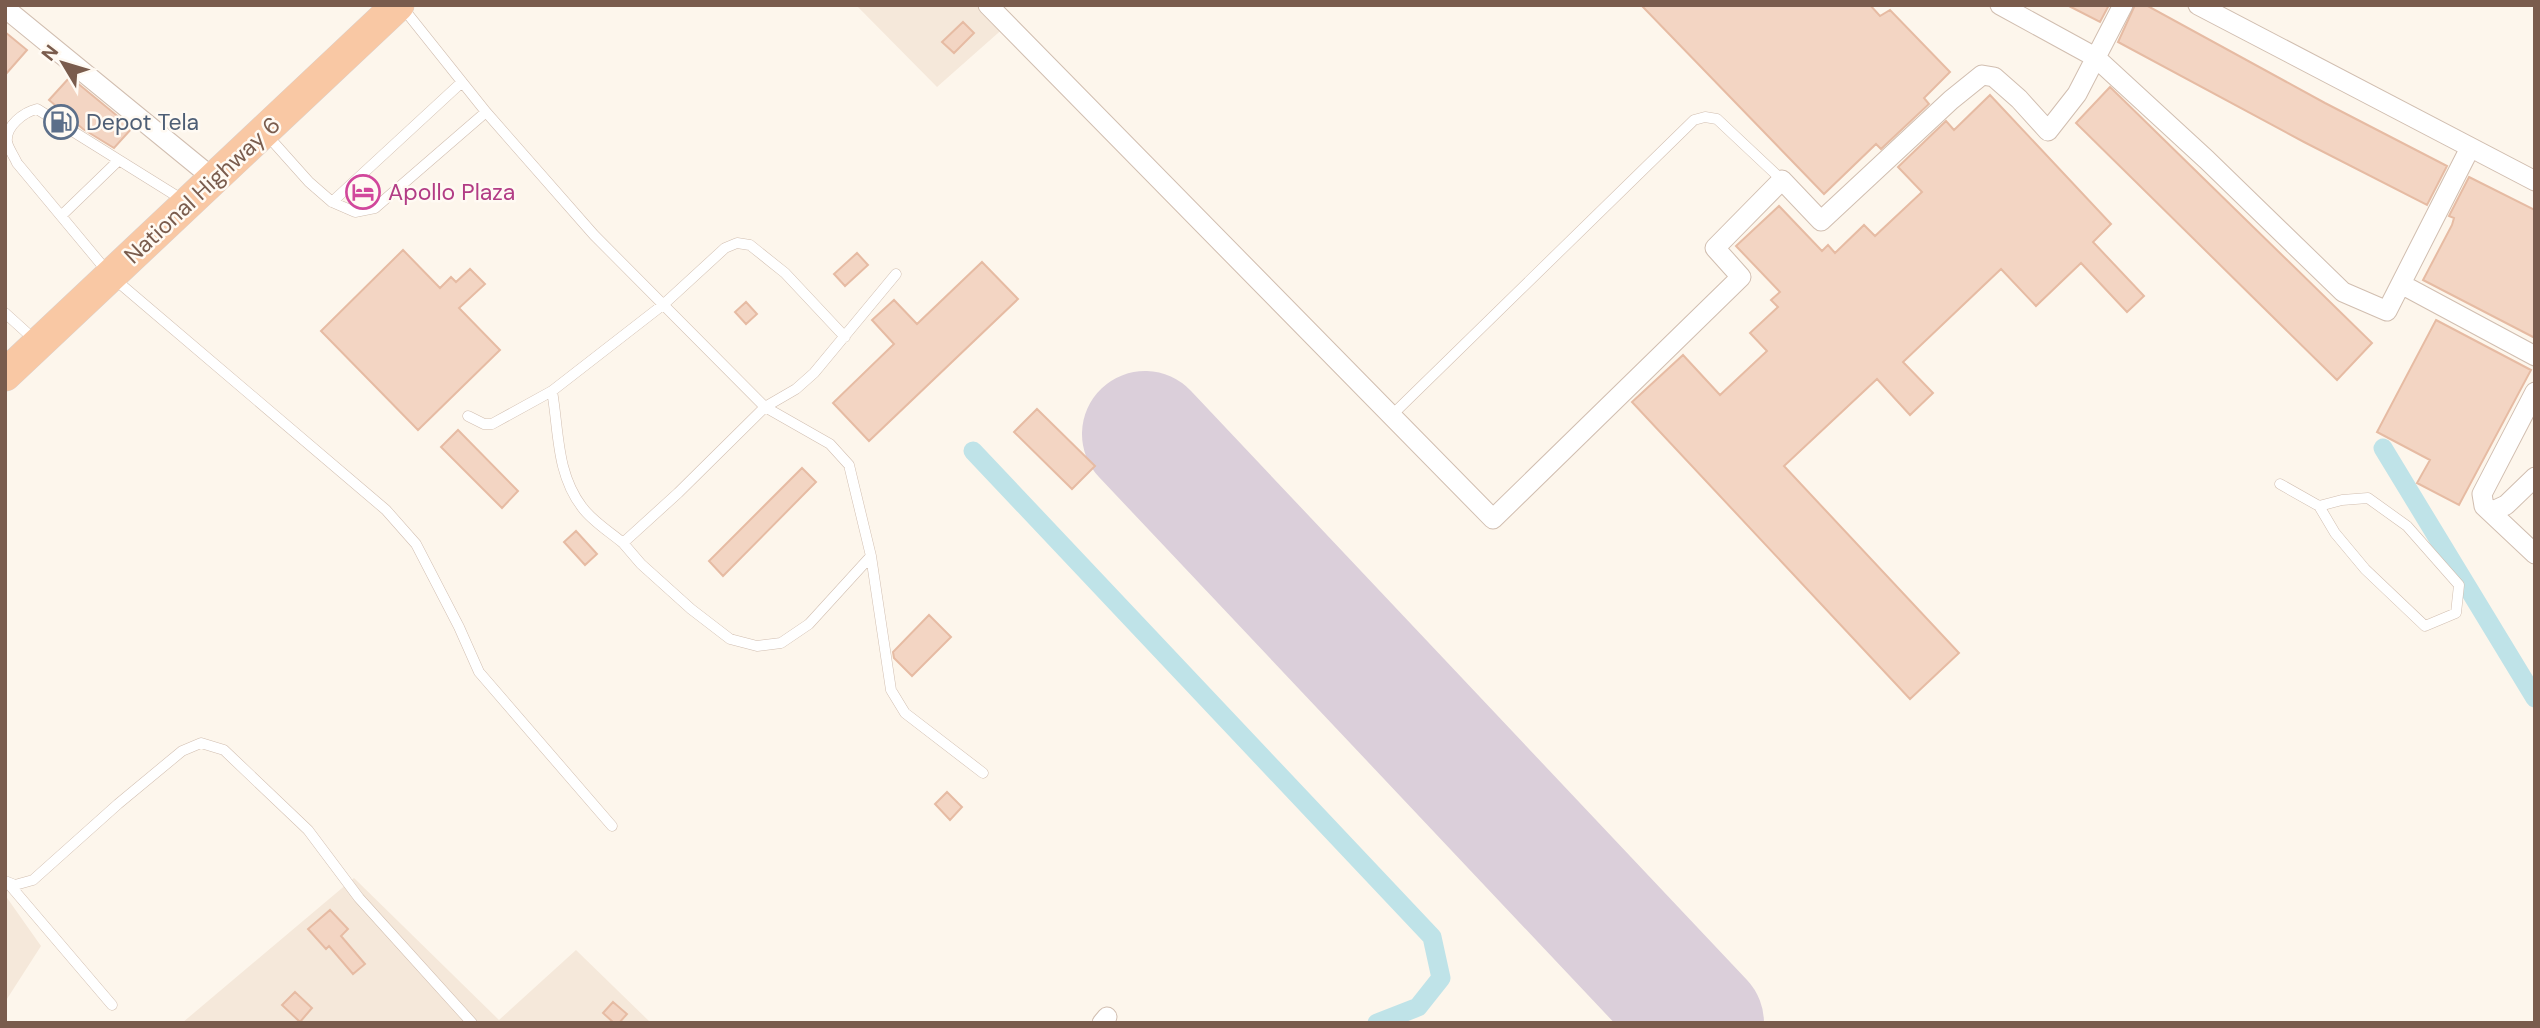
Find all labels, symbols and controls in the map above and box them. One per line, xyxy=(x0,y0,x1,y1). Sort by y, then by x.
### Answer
north arrow xyxy=(28,28,98,98)
text: N xyxy=(36,40,64,66)
fuel station icon: Depot Tela xyxy=(42,103,80,141)
place label: Depot Tela xyxy=(86,107,199,137)
street label: National Highway 6 xyxy=(117,110,287,270)
hotel icon: Apollo Plaza xyxy=(344,173,382,211)
place label: Apollo Plaza xyxy=(388,177,515,207)

